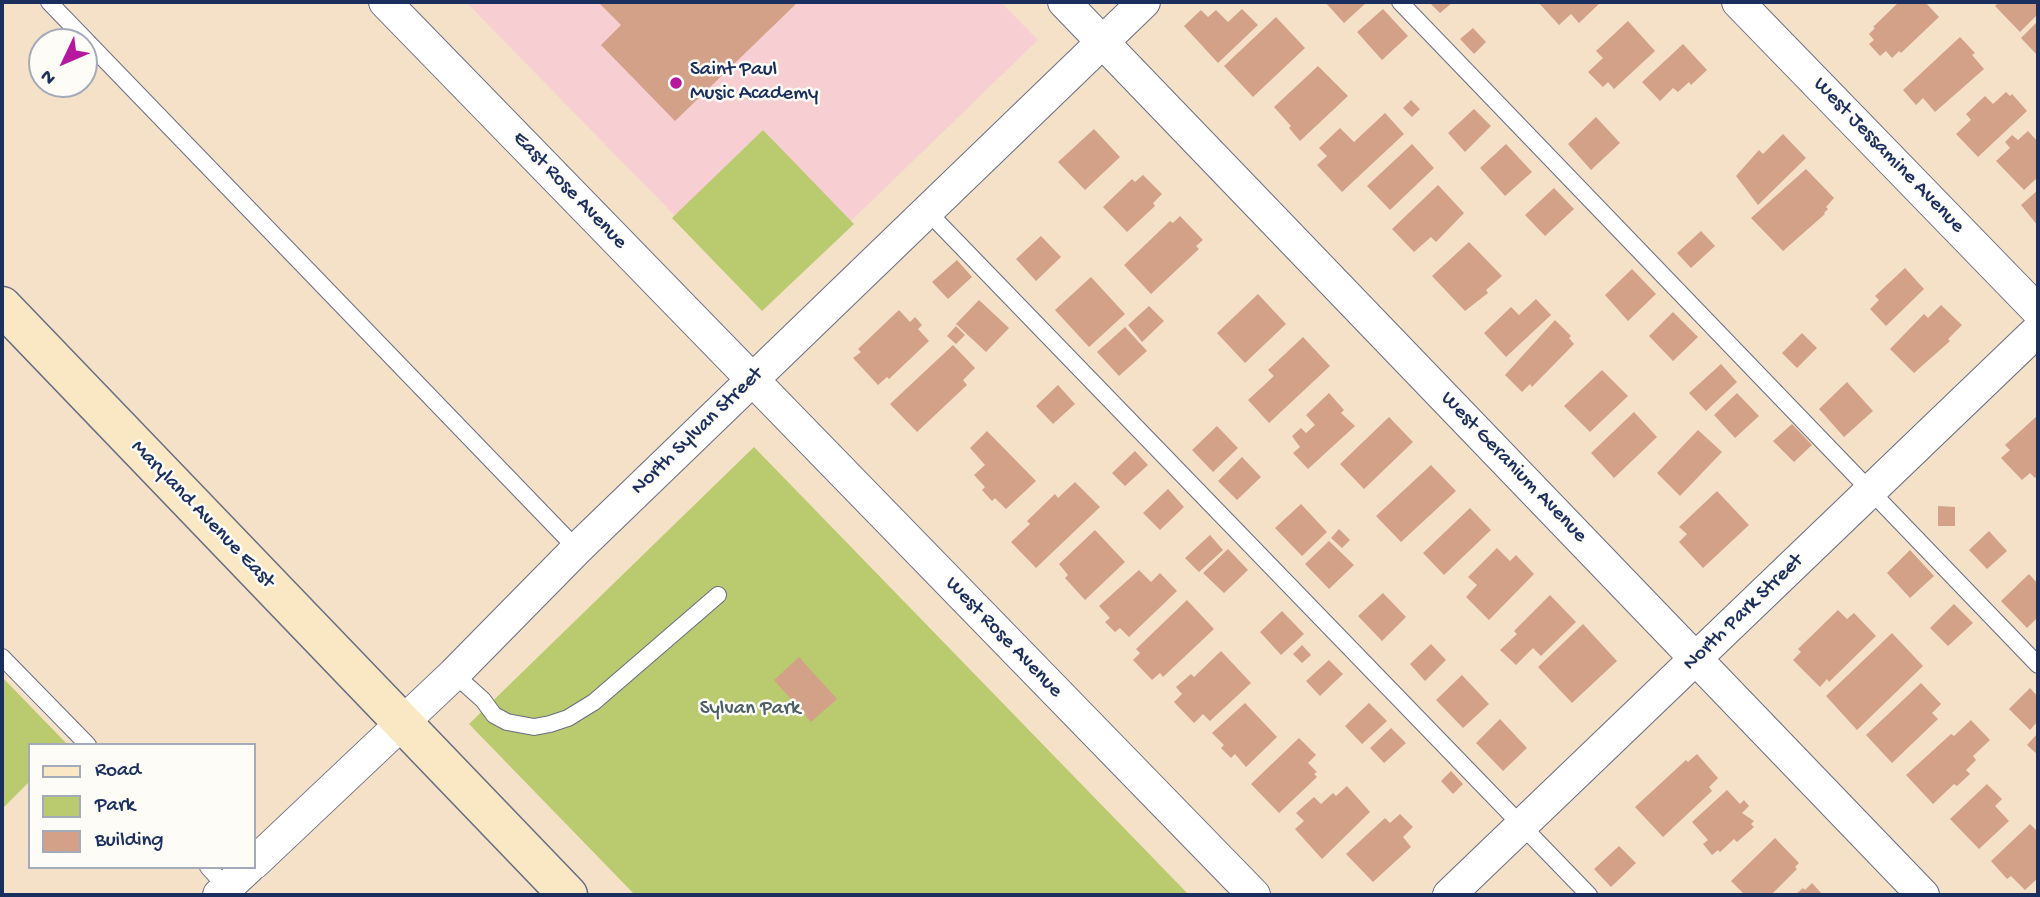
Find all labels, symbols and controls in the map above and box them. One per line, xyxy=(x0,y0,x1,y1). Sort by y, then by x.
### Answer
north arrow xyxy=(28,28,98,98)
place label: Saint Paul Music Academy xyxy=(690,58,818,108)
text: N xyxy=(36,64,62,89)
street label: West Jessamine Avenue xyxy=(1807,73,1969,239)
marker: Saint Paul Music Academy xyxy=(668,75,684,91)
street label: East Rose Avenue xyxy=(506,127,632,255)
street label: North Sylvan Street xyxy=(627,363,769,501)
street label: West Geranium Avenue xyxy=(1434,387,1592,549)
street label: Maryland Avenue East xyxy=(125,435,279,595)
street label: North Park Street xyxy=(1678,549,1810,677)
street label: West Rose Avenue xyxy=(939,572,1067,704)
park label: Sylvan Park xyxy=(700,697,800,723)
legend xyxy=(28,743,256,869)
text: Road xyxy=(95,759,141,784)
text: Park xyxy=(95,794,135,819)
text: Building xyxy=(95,829,164,854)

